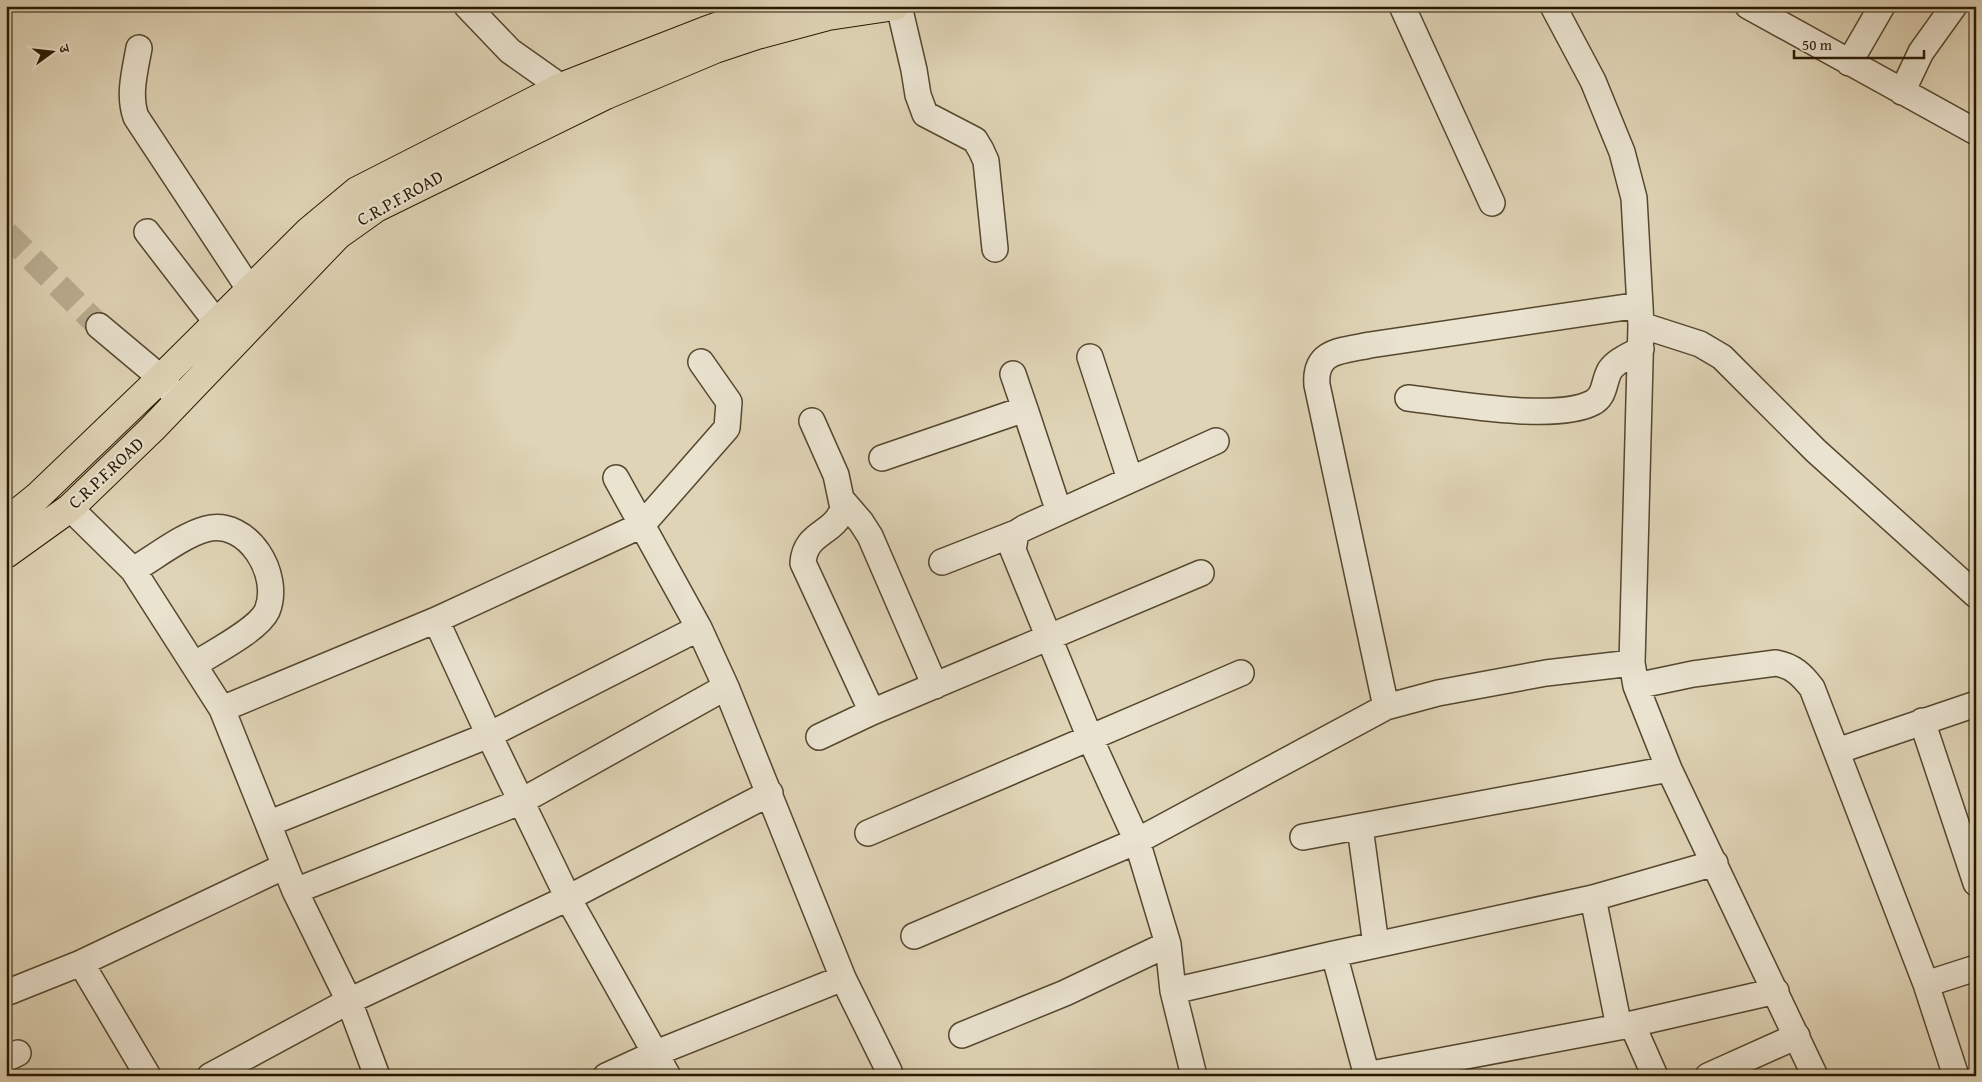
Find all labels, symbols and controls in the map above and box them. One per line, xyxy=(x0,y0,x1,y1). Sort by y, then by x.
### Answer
north arrow xyxy=(28,28,78,78)
scale bar xyxy=(1794,28,1924,60)
text: 50 m xyxy=(1802,34,1833,55)
text: उ xyxy=(54,42,75,56)
street label: C.R.P.F.ROAD xyxy=(352,163,448,232)
street label: C.R.P.F.ROAD xyxy=(62,430,150,515)

